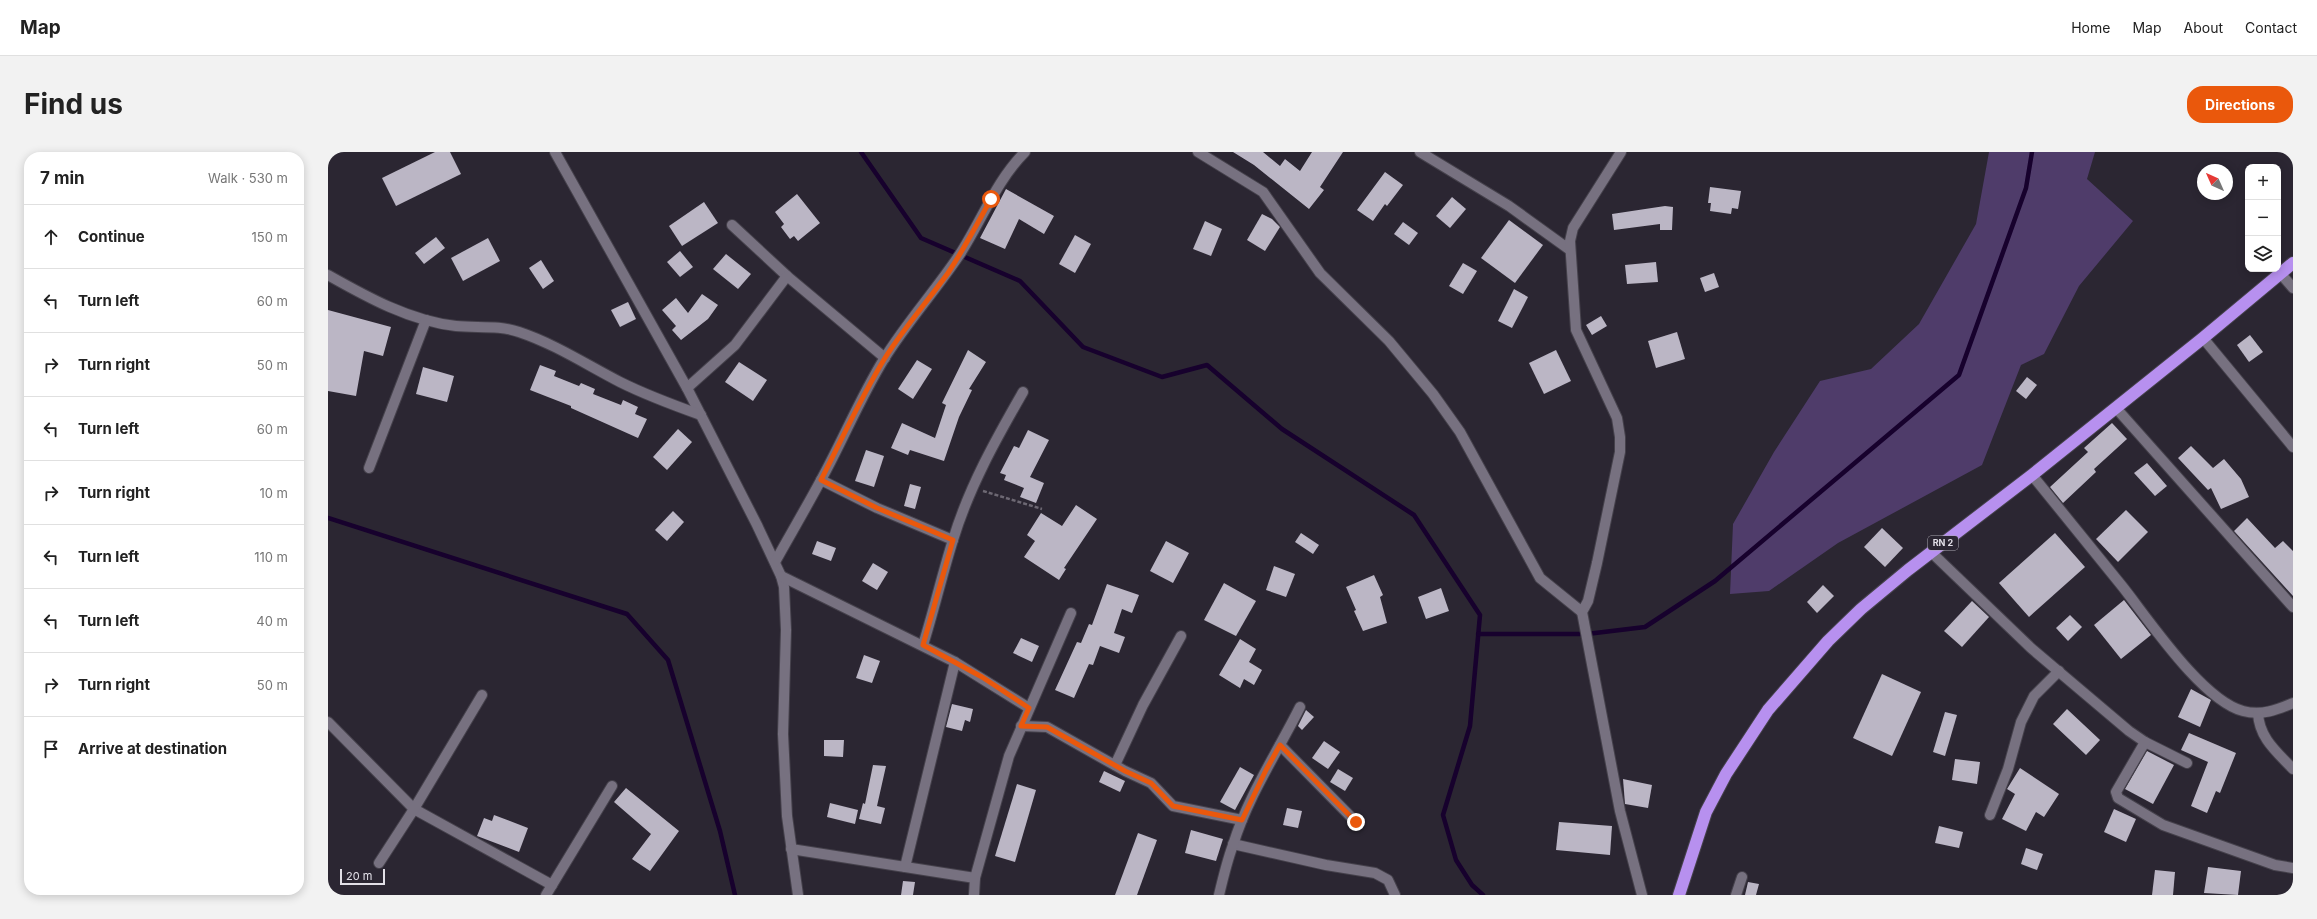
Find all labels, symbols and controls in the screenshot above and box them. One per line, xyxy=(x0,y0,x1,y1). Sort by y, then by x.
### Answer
text: Map xyxy=(20,16,61,39)
text: Home xyxy=(2071,19,2110,36)
text: Map xyxy=(2132,19,2162,36)
text: About xyxy=(2184,19,2223,36)
text: Contact xyxy=(2245,19,2297,36)
button: Directions xyxy=(2187,86,2293,123)
text: Find us xyxy=(24,87,123,121)
north arrow xyxy=(2197,164,2233,200)
map controls xyxy=(2245,164,2281,272)
button: + xyxy=(2245,164,2281,200)
text: 7 min xyxy=(40,168,85,188)
text: Walk · 530 m xyxy=(208,170,288,186)
route start xyxy=(982,190,1000,208)
button: − xyxy=(2245,200,2281,236)
icon: ahead xyxy=(40,226,62,248)
text: Continue xyxy=(78,227,145,246)
text: 150 m xyxy=(252,229,288,245)
button: layers xyxy=(2245,236,2281,272)
icon: left xyxy=(40,290,62,312)
text: Turn left xyxy=(78,291,139,310)
text: 60 m xyxy=(257,293,288,309)
icon: right xyxy=(40,354,62,376)
text: Turn right xyxy=(78,355,150,374)
text: 50 m xyxy=(257,357,288,373)
icon: left xyxy=(40,418,62,440)
text: Turn left xyxy=(78,419,139,438)
text: 60 m xyxy=(257,421,288,437)
icon: right xyxy=(40,482,62,504)
text: Turn right xyxy=(78,483,150,502)
text: 10 m xyxy=(259,485,288,501)
road number: RN 2 xyxy=(1928,536,1958,550)
icon: left xyxy=(40,546,62,568)
text: Turn left xyxy=(78,547,139,566)
text: 110 m xyxy=(254,549,288,565)
icon: left xyxy=(40,610,62,632)
text: Turn left xyxy=(78,611,139,630)
text: 40 m xyxy=(256,613,288,629)
icon: right xyxy=(40,674,62,696)
text: Turn right xyxy=(78,675,150,694)
text: 50 m xyxy=(257,677,288,693)
icon: arrive xyxy=(40,738,62,760)
text: Arrive at destination xyxy=(78,739,227,758)
route end xyxy=(1347,813,1365,831)
scale bar xyxy=(340,867,385,886)
text: 20 m xyxy=(346,869,372,883)

